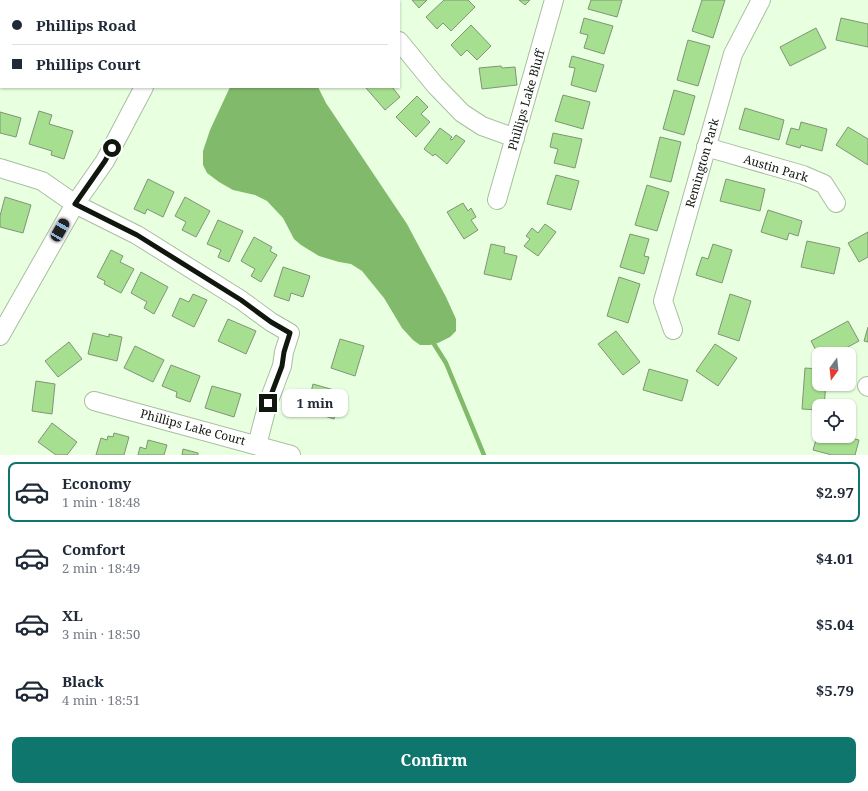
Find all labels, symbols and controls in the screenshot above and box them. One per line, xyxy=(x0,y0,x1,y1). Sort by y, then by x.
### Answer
text: Phillips Road xyxy=(36,15,136,35)
street label: Phillips Lake Bluff xyxy=(503,46,549,152)
text: Phillips Court xyxy=(36,54,141,74)
street label: Remington Park xyxy=(681,115,723,210)
route start xyxy=(103,139,121,157)
street label: Austin Park xyxy=(742,150,811,186)
car xyxy=(49,217,71,243)
north arrow xyxy=(812,347,856,391)
map controls xyxy=(812,347,856,443)
callout: 1 min xyxy=(282,389,348,417)
route end xyxy=(259,394,277,412)
text: 1 min xyxy=(297,394,333,412)
button: locate xyxy=(812,399,856,443)
street label: Phillips Lake Court xyxy=(139,405,247,449)
text: Economy xyxy=(62,473,131,493)
icon: car xyxy=(14,474,50,510)
text: $2.97 xyxy=(816,482,854,502)
text: 1 min · 18:48 xyxy=(62,493,140,511)
text: Comfort xyxy=(62,539,125,559)
icon: car xyxy=(14,540,50,576)
text: $4.01 xyxy=(816,548,854,568)
text: 2 min · 18:49 xyxy=(62,559,140,577)
text: XL xyxy=(62,605,83,625)
icon: car xyxy=(14,606,50,642)
text: $5.04 xyxy=(816,614,854,634)
text: 3 min · 18:50 xyxy=(62,625,140,643)
text: Black xyxy=(62,671,104,691)
icon: car xyxy=(14,672,50,708)
text: $5.79 xyxy=(816,680,854,700)
text: 4 min · 18:51 xyxy=(62,691,140,709)
button: Confirm xyxy=(12,737,856,783)

